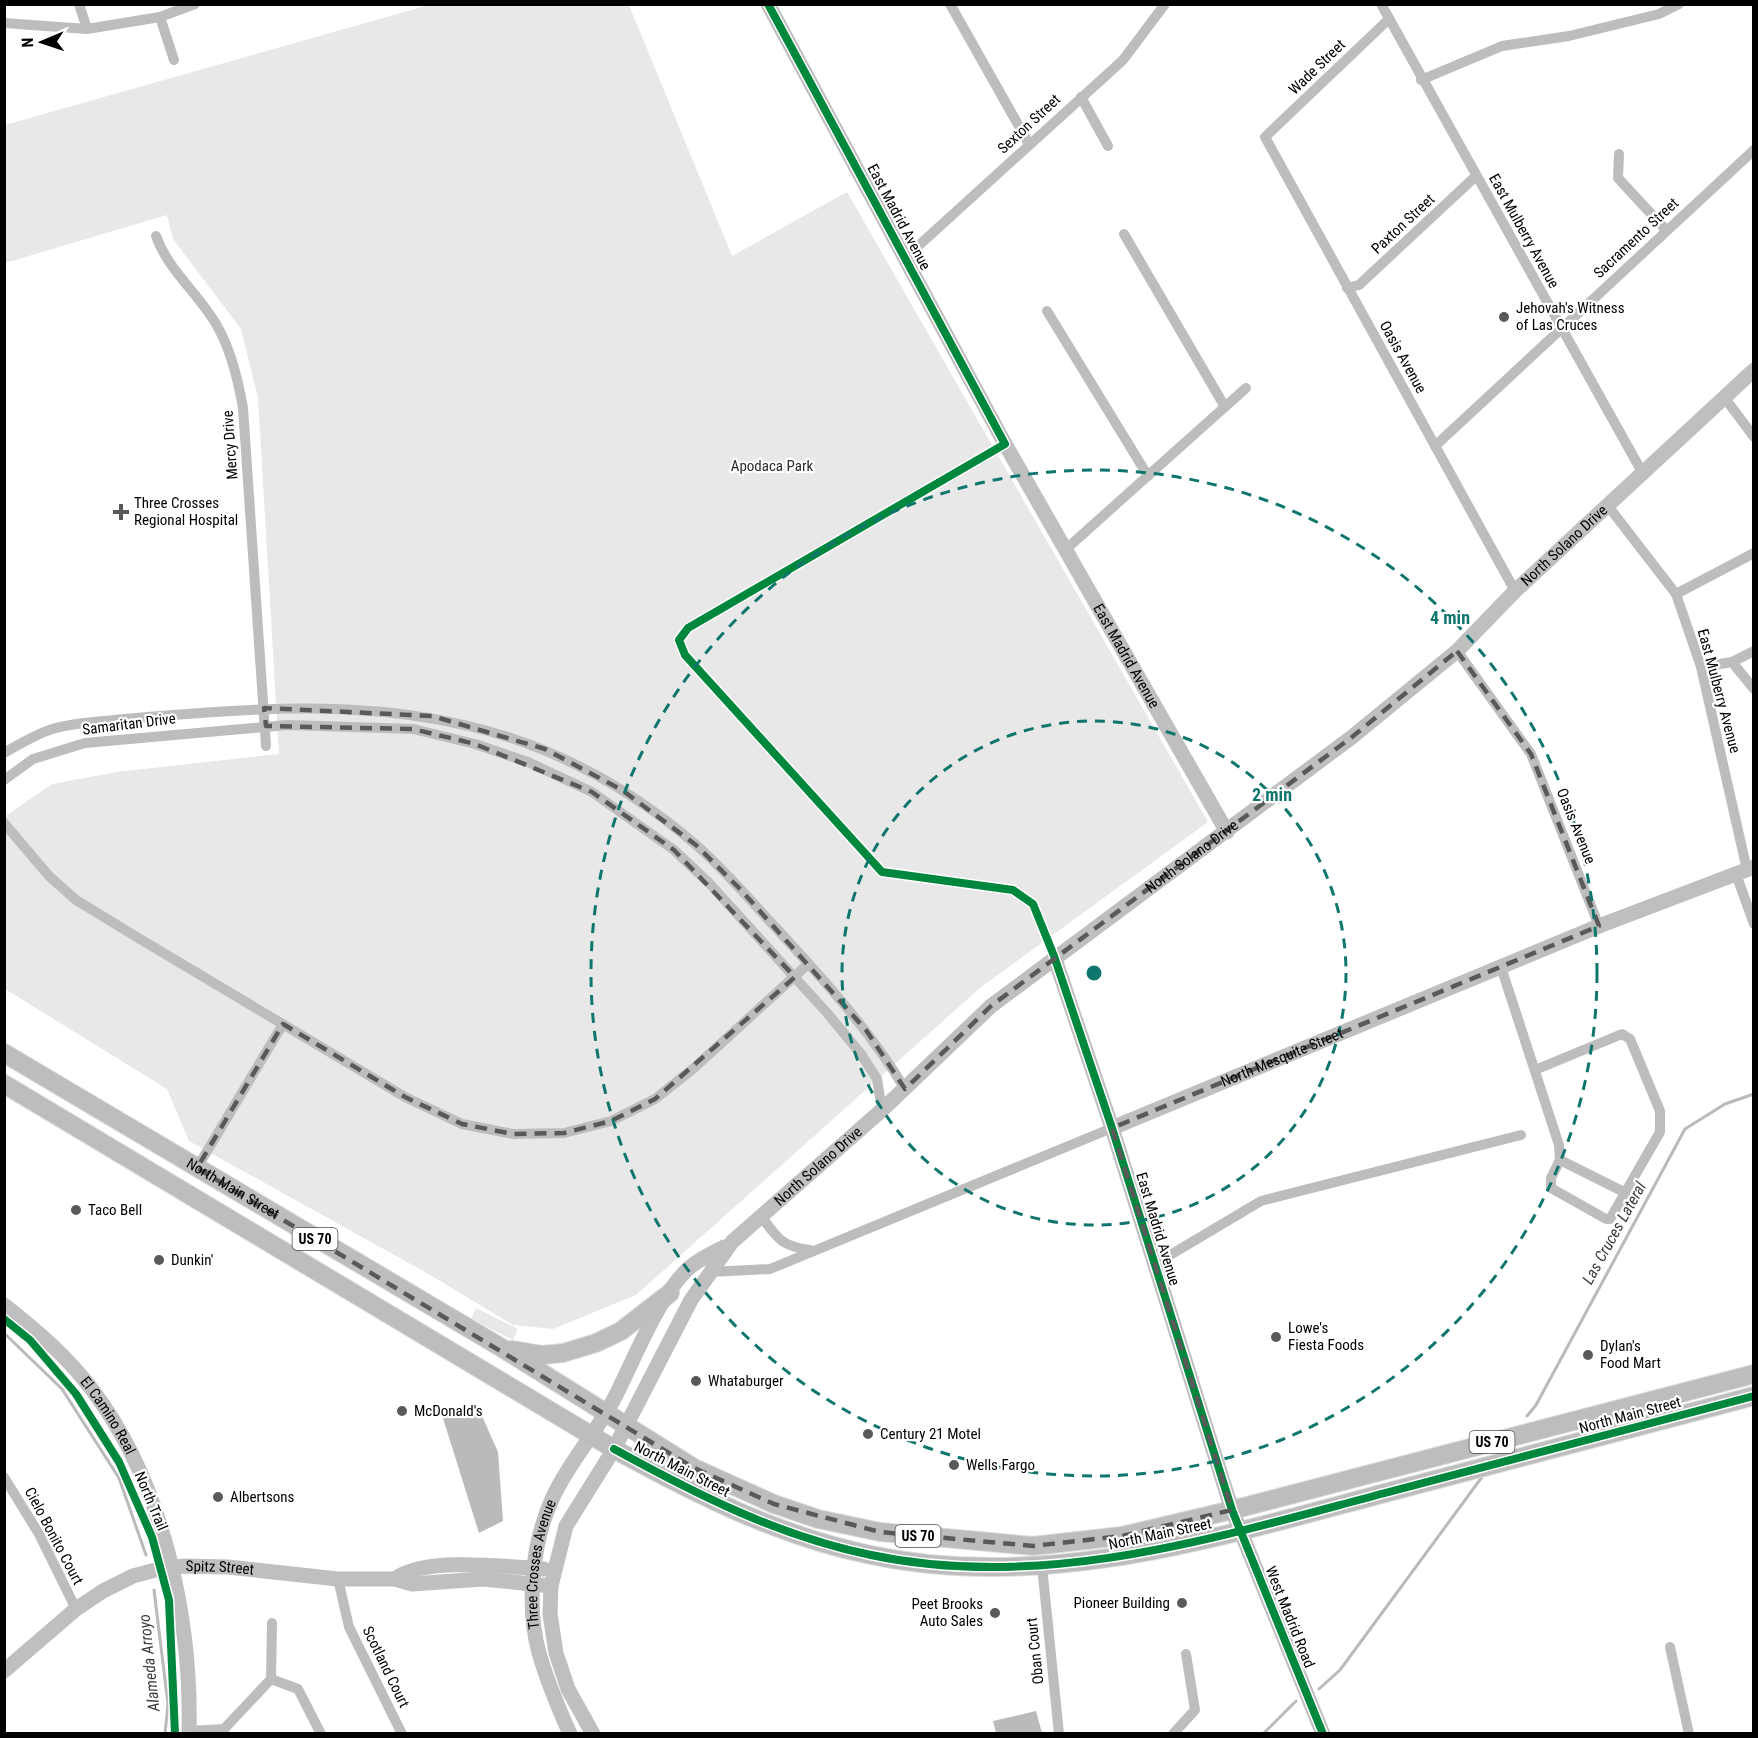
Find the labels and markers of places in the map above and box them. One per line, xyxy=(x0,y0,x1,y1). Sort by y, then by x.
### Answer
place label: Jehovah's Witness of Las Cruces xyxy=(1516,299,1625,334)
marker: Jehovah's Witness of Las Cruces xyxy=(1497,310,1511,324)
place label: Three Crosses Regional Hospital xyxy=(134,494,238,529)
marker: Three Crosses Regional Hospital xyxy=(112,503,130,521)
centre of rings xyxy=(1084,963,1104,983)
place label: Taco Bell xyxy=(88,1201,142,1219)
marker: Taco Bell xyxy=(69,1203,83,1217)
place label: Dunkin' xyxy=(171,1251,213,1269)
marker: Dunkin' xyxy=(152,1253,166,1267)
place label: Lowe's Fiesta Foods xyxy=(1288,1319,1364,1354)
marker: Lowe's Fiesta Foods xyxy=(1269,1330,1283,1344)
place label: Dylan's Food Mart xyxy=(1600,1337,1661,1372)
marker: Dylan's Food Mart xyxy=(1581,1348,1595,1362)
place label: Whataburger xyxy=(708,1372,784,1390)
marker: Whataburger xyxy=(689,1374,703,1388)
place label: McDonald's xyxy=(414,1402,483,1420)
marker: McDonald's xyxy=(395,1404,409,1418)
place label: Century 21 Motel xyxy=(880,1425,981,1443)
marker: Century 21 Motel xyxy=(861,1427,875,1441)
place label: Wells Fargo xyxy=(966,1456,1035,1474)
marker: Wells Fargo xyxy=(947,1458,961,1472)
place label: Albertsons xyxy=(230,1488,295,1506)
marker: Albertsons xyxy=(211,1490,225,1504)
place label: Pioneer Building xyxy=(1074,1594,1170,1612)
place label: Peet Brooks Auto Sales xyxy=(912,1595,983,1630)
marker: Pioneer Building xyxy=(1175,1596,1189,1610)
marker: Peet Brooks Auto Sales xyxy=(988,1606,1002,1620)

